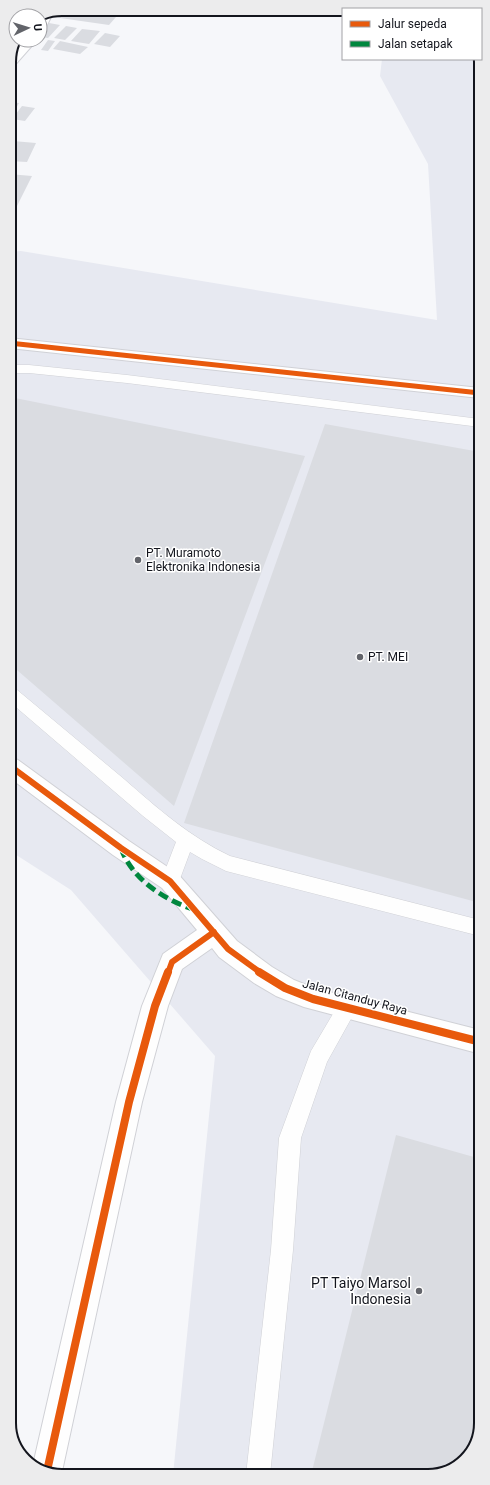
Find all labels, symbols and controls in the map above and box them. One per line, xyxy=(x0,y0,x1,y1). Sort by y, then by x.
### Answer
north arrow xyxy=(8,8,48,48)
legend xyxy=(342,8,482,60)
text: Jalur sepeda xyxy=(378,17,447,31)
text: U xyxy=(31,23,44,31)
text: Jalan setapak xyxy=(378,37,453,51)
place label: PT. Muramoto Elektronika Indonesia xyxy=(146,546,260,574)
marker: PT. Muramoto Elektronika Indonesia xyxy=(133,555,143,565)
place label: PT. MEI xyxy=(368,650,408,664)
marker: PT. MEI xyxy=(355,652,365,662)
street label: Jalan Citanduy Raya xyxy=(301,976,409,1018)
place label: PT Taiyo Marsol Indonesia xyxy=(311,1275,411,1307)
marker: PT Taiyo Marsol Indonesia xyxy=(414,1286,424,1296)

